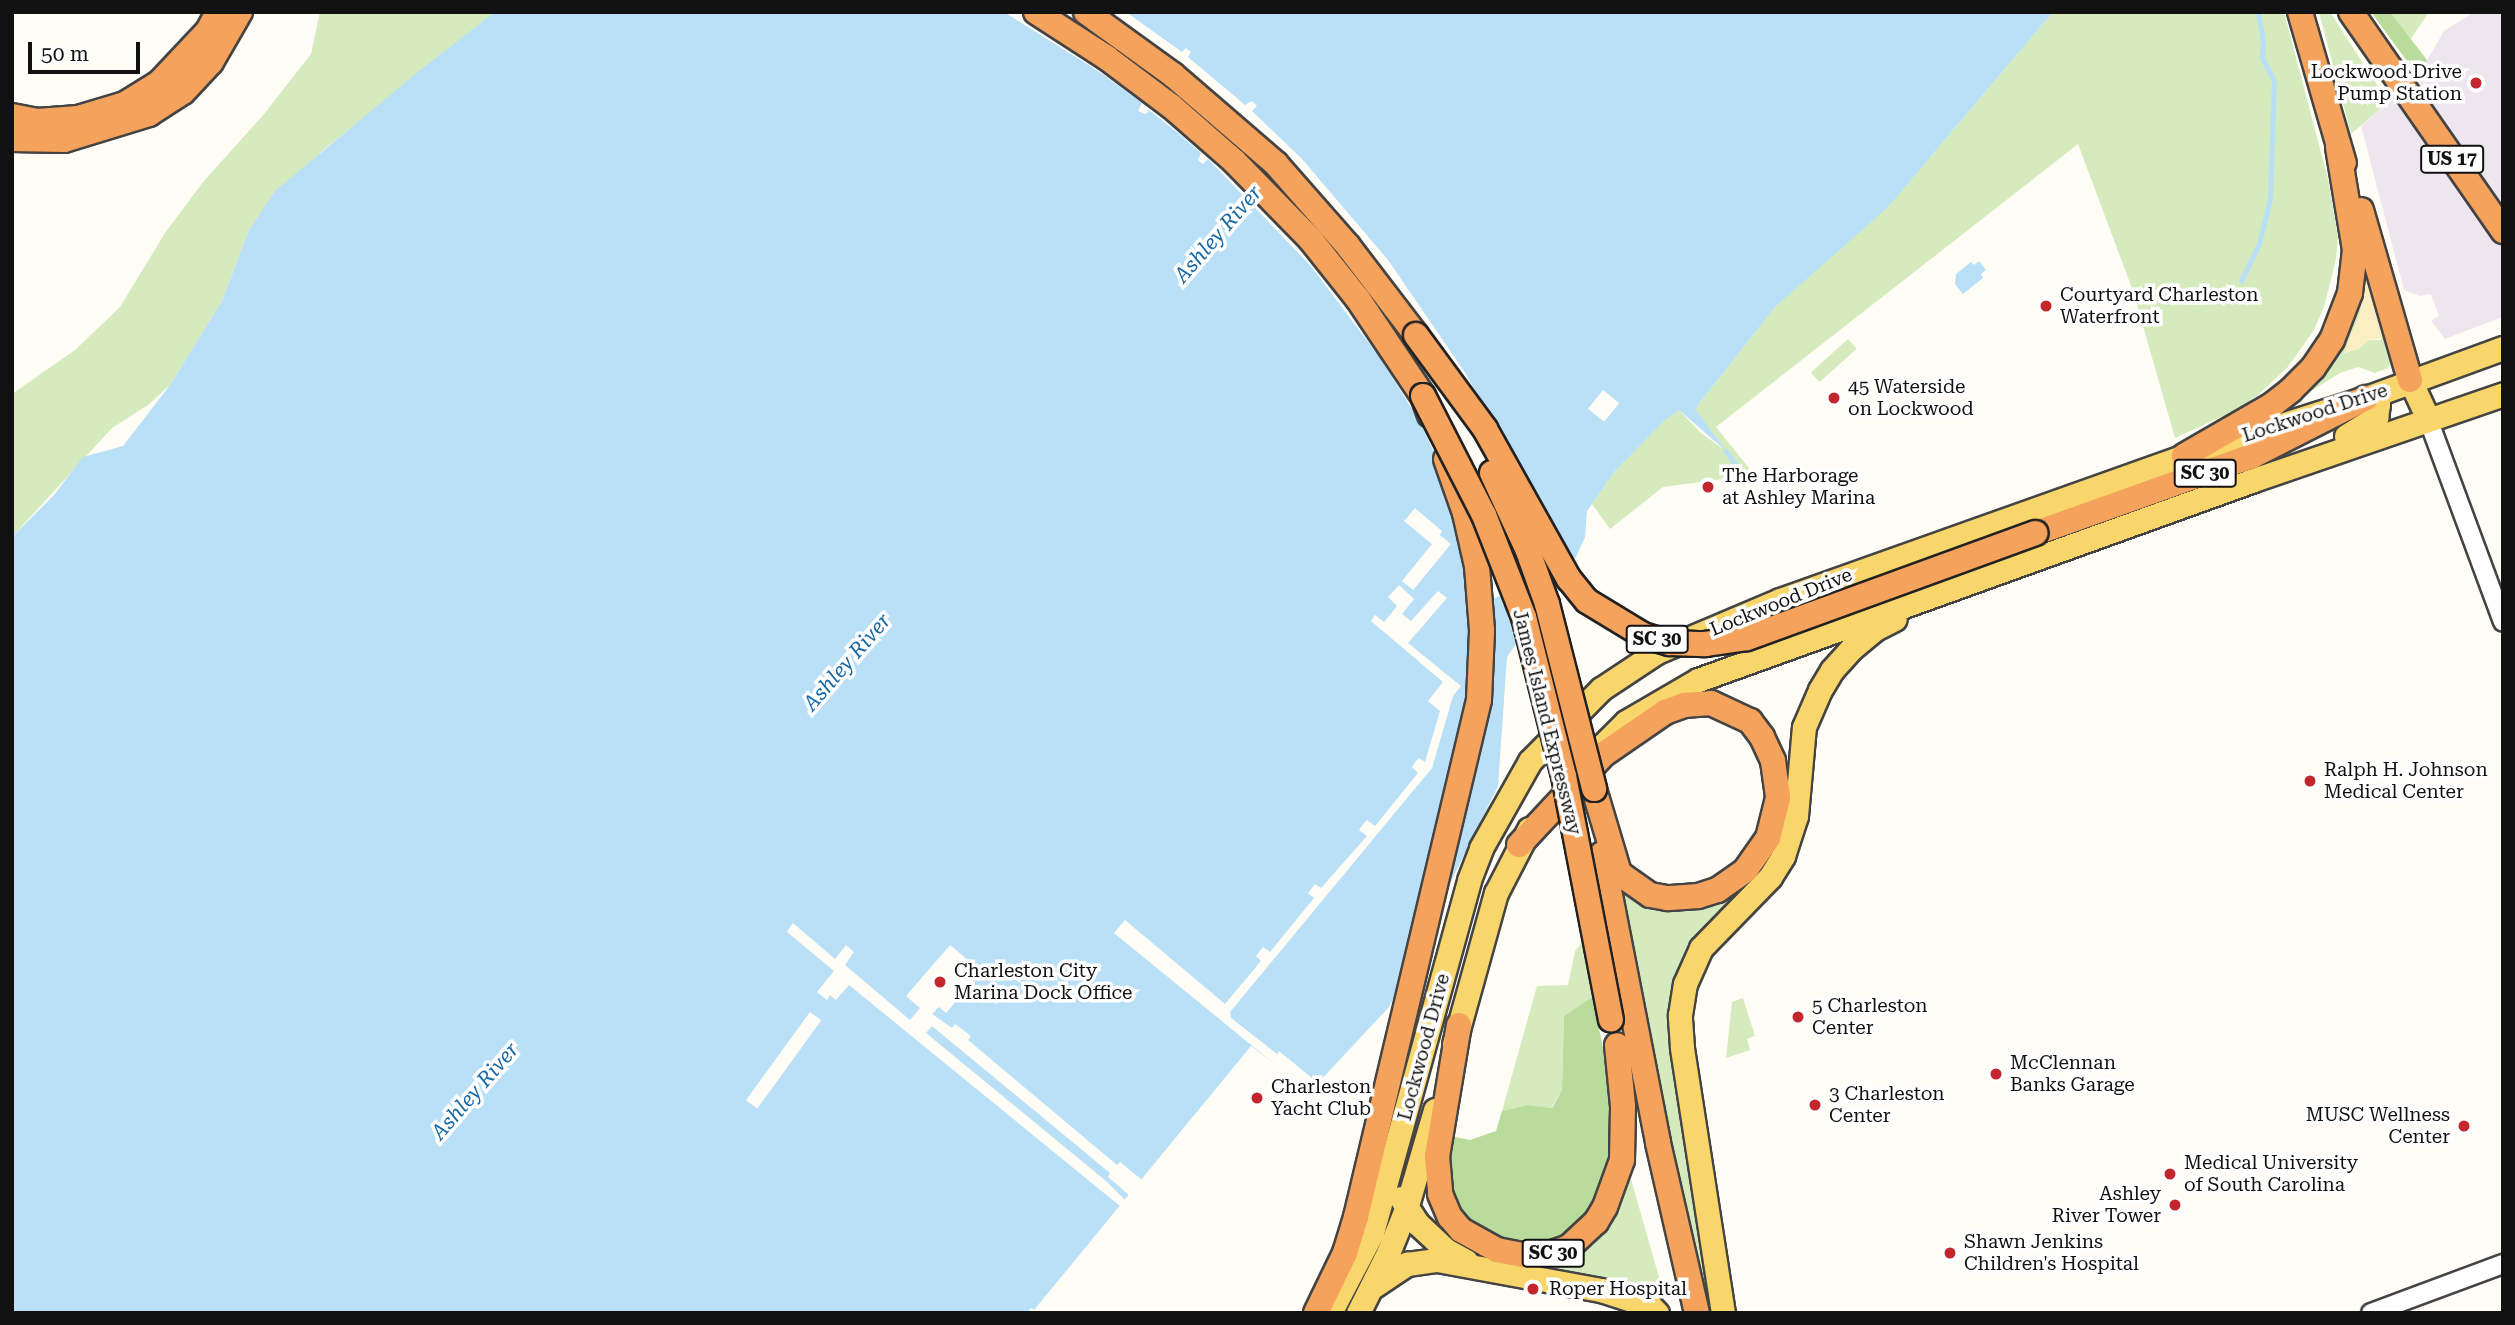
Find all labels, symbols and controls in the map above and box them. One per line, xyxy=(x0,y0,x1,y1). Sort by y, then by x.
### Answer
scale bar xyxy=(32,28,144,72)
text: 50 m xyxy=(41,42,89,66)
place label: Lockwood Drive Pump Station xyxy=(2311,61,2462,105)
marker: Lockwood Drive Pump Station xyxy=(2468,75,2484,91)
road number: US 17 xyxy=(2419,144,2485,174)
water label: Ashley River xyxy=(1169,180,1267,288)
place label: Courtyard Charleston Waterfront xyxy=(2060,284,2259,328)
marker: Courtyard Charleston Waterfront xyxy=(2038,298,2054,314)
place label: 45 Waterside on Lockwood xyxy=(1848,376,1974,420)
street label: Lockwood Drive xyxy=(2240,379,2390,447)
marker: 45 Waterside on Lockwood xyxy=(1826,390,1842,406)
road number: SC 30 xyxy=(2174,458,2236,488)
place label: The Harborage at Ashley Marina xyxy=(1722,465,1875,509)
marker: The Harborage at Ashley Marina xyxy=(1700,479,1716,495)
street label: Lockwood Drive xyxy=(1707,563,1855,641)
street label: James Island Expressway xyxy=(1508,607,1586,837)
water label: Ashley River xyxy=(798,608,896,716)
road number: SC 30 xyxy=(1626,624,1688,654)
place label: Ralph H. Johnson Medical Center xyxy=(2324,759,2488,803)
marker: Ralph H. Johnson Medical Center xyxy=(2302,773,2318,789)
place label: Charleston City Marina Dock Office xyxy=(954,960,1133,1004)
street label: Lockwood Drive xyxy=(1393,971,1455,1123)
marker: Charleston City Marina Dock Office xyxy=(932,974,948,990)
place label: 5 Charleston Center xyxy=(1812,995,1928,1039)
marker: 5 Charleston Center xyxy=(1790,1009,1806,1025)
water label: Ashley River xyxy=(426,1037,524,1145)
place label: McClennan Banks Garage xyxy=(2010,1052,2135,1096)
marker: McClennan Banks Garage xyxy=(1988,1066,2004,1082)
place label: Charleston Yacht Club xyxy=(1271,1076,1371,1120)
place label: 3 Charleston Center xyxy=(1829,1083,1945,1127)
marker: Charleston Yacht Club xyxy=(1249,1090,1265,1106)
marker: 3 Charleston Center xyxy=(1807,1097,1823,1113)
place label: MUSC Wellness Center xyxy=(2306,1104,2450,1148)
marker: MUSC Wellness Center xyxy=(2456,1118,2472,1134)
place label: Medical University of South Carolina xyxy=(2184,1152,2358,1196)
marker: Medical University of South Carolina xyxy=(2162,1166,2178,1182)
place label: Ashley River Tower xyxy=(2052,1183,2161,1227)
marker: Ashley River Tower xyxy=(2167,1197,2183,1213)
place label: Shawn Jenkins Children's Hospital xyxy=(1964,1231,2139,1275)
road number: SC 30 xyxy=(1522,1238,1584,1268)
marker: Shawn Jenkins Children's Hospital xyxy=(1942,1245,1958,1261)
place label: Roper Hospital xyxy=(1549,1278,1687,1300)
marker: Roper Hospital xyxy=(1523,1279,1543,1299)

